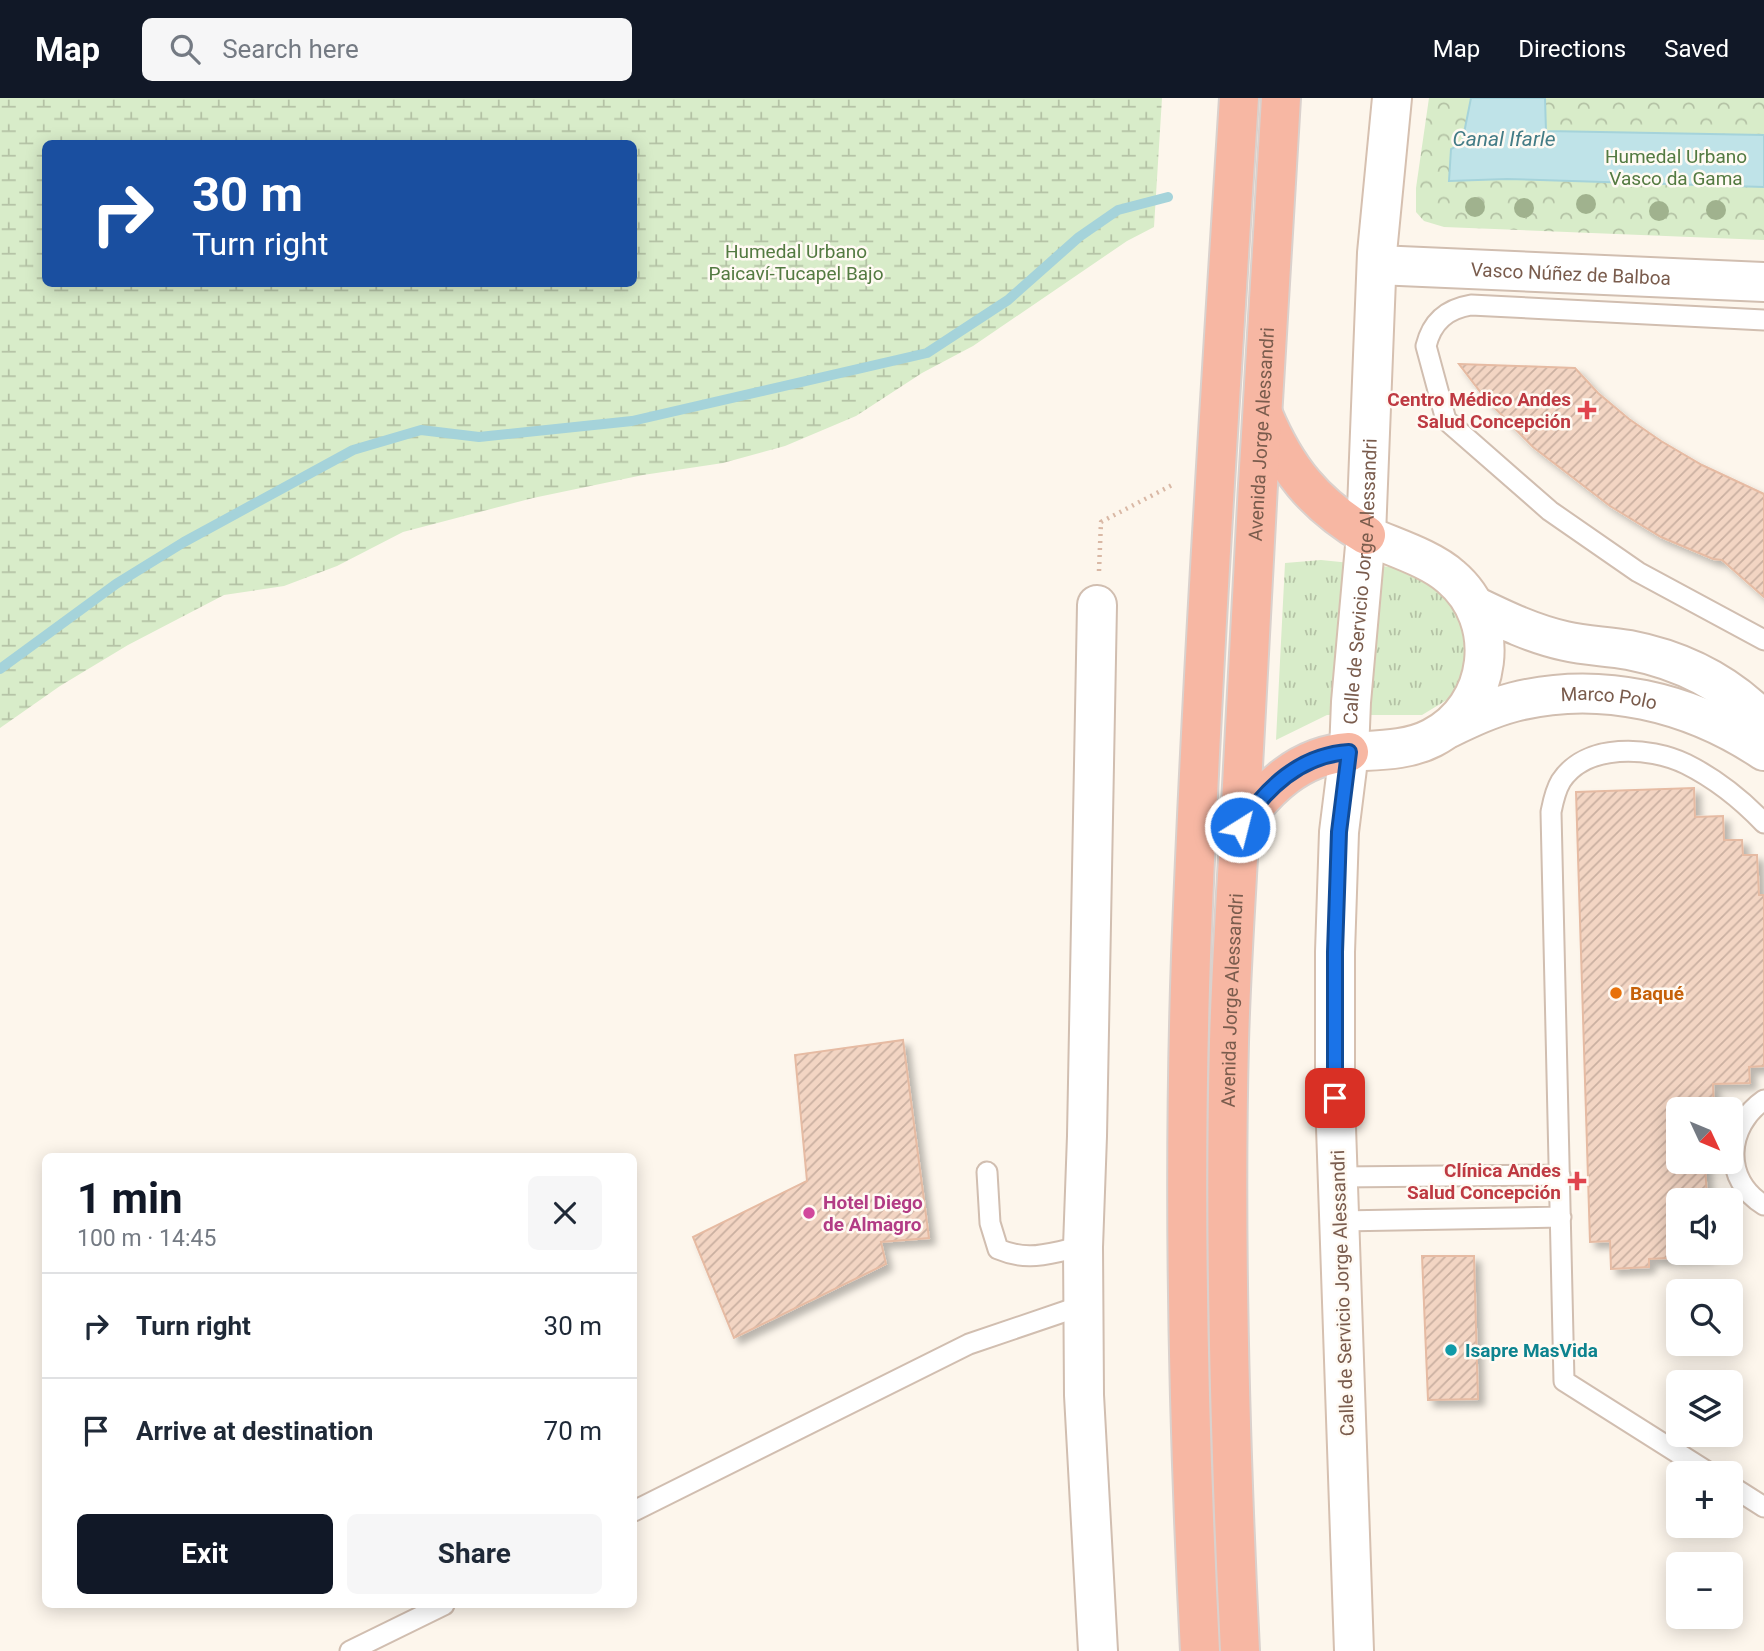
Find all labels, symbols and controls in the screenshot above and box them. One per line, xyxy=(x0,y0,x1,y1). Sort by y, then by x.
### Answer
search box xyxy=(142,18,632,81)
text: Map xyxy=(35,30,100,69)
icon: search xyxy=(166,30,204,68)
text: Search here xyxy=(222,34,359,64)
text: Map xyxy=(1433,35,1480,63)
text: Directions xyxy=(1518,35,1626,63)
text: Saved xyxy=(1664,35,1729,63)
water label: Canal Ifarle xyxy=(1452,127,1556,151)
park label: Humedal Urbano Vasco da Gama xyxy=(1605,145,1747,190)
text: 30 m xyxy=(192,166,303,223)
icon: right xyxy=(77,168,168,259)
text: Turn right xyxy=(192,225,328,263)
park label: Humedal Urbano Paicaví-Tucapel Bajo xyxy=(709,240,883,285)
street label: Vasco Núñez de Balboa xyxy=(1470,258,1671,290)
street label: Avenida Jorge Alessandri xyxy=(1244,326,1279,542)
place label: Centro Médico Andes Salud Concepción xyxy=(1387,388,1571,433)
marker: Centro Médico Andes Salud Concepción xyxy=(1577,400,1597,420)
street label: Calle de Servicio Jorge Alessandri xyxy=(1339,438,1382,725)
street label: Marco Polo xyxy=(1560,682,1659,715)
position arrow xyxy=(1203,790,1277,864)
street label: Avenida Jorge Alessandri xyxy=(1217,893,1248,1108)
place label: Baqué xyxy=(1630,982,1684,1005)
marker: Baqué xyxy=(1608,985,1624,1001)
pin xyxy=(1305,1068,1365,1128)
icon: arrive xyxy=(1316,1079,1354,1117)
north arrow xyxy=(1666,1097,1743,1174)
map controls xyxy=(1666,1097,1743,1629)
street label: Calle de Servicio Jorge Alessandri xyxy=(1326,1149,1359,1437)
place label: Clínica Andes Salud Concepción xyxy=(1407,1159,1561,1204)
marker: Clínica Andes Salud Concepción xyxy=(1567,1171,1587,1191)
text: 1 min xyxy=(77,1174,183,1223)
button: close xyxy=(528,1176,602,1250)
button: sound xyxy=(1666,1188,1743,1265)
place label: Hotel Diego de Almagro xyxy=(823,1191,923,1236)
marker: Hotel Diego de Almagro xyxy=(801,1205,817,1221)
text: 100 m · 14:45 xyxy=(77,1225,216,1252)
button: search xyxy=(1666,1279,1743,1356)
icon: right xyxy=(77,1307,115,1345)
text: Turn right xyxy=(136,1311,251,1341)
text: 30 m xyxy=(544,1311,602,1341)
place label: Isapre MasVida xyxy=(1465,1339,1598,1362)
marker: Isapre MasVida xyxy=(1443,1342,1459,1358)
button: layers xyxy=(1666,1370,1743,1447)
icon: arrive xyxy=(77,1412,115,1450)
text: Arrive at destination xyxy=(136,1416,373,1446)
text: 70 m xyxy=(544,1416,602,1446)
button: + xyxy=(1666,1461,1743,1538)
button: Exit xyxy=(77,1514,333,1594)
button: Share xyxy=(347,1514,602,1594)
button: − xyxy=(1666,1552,1743,1629)

